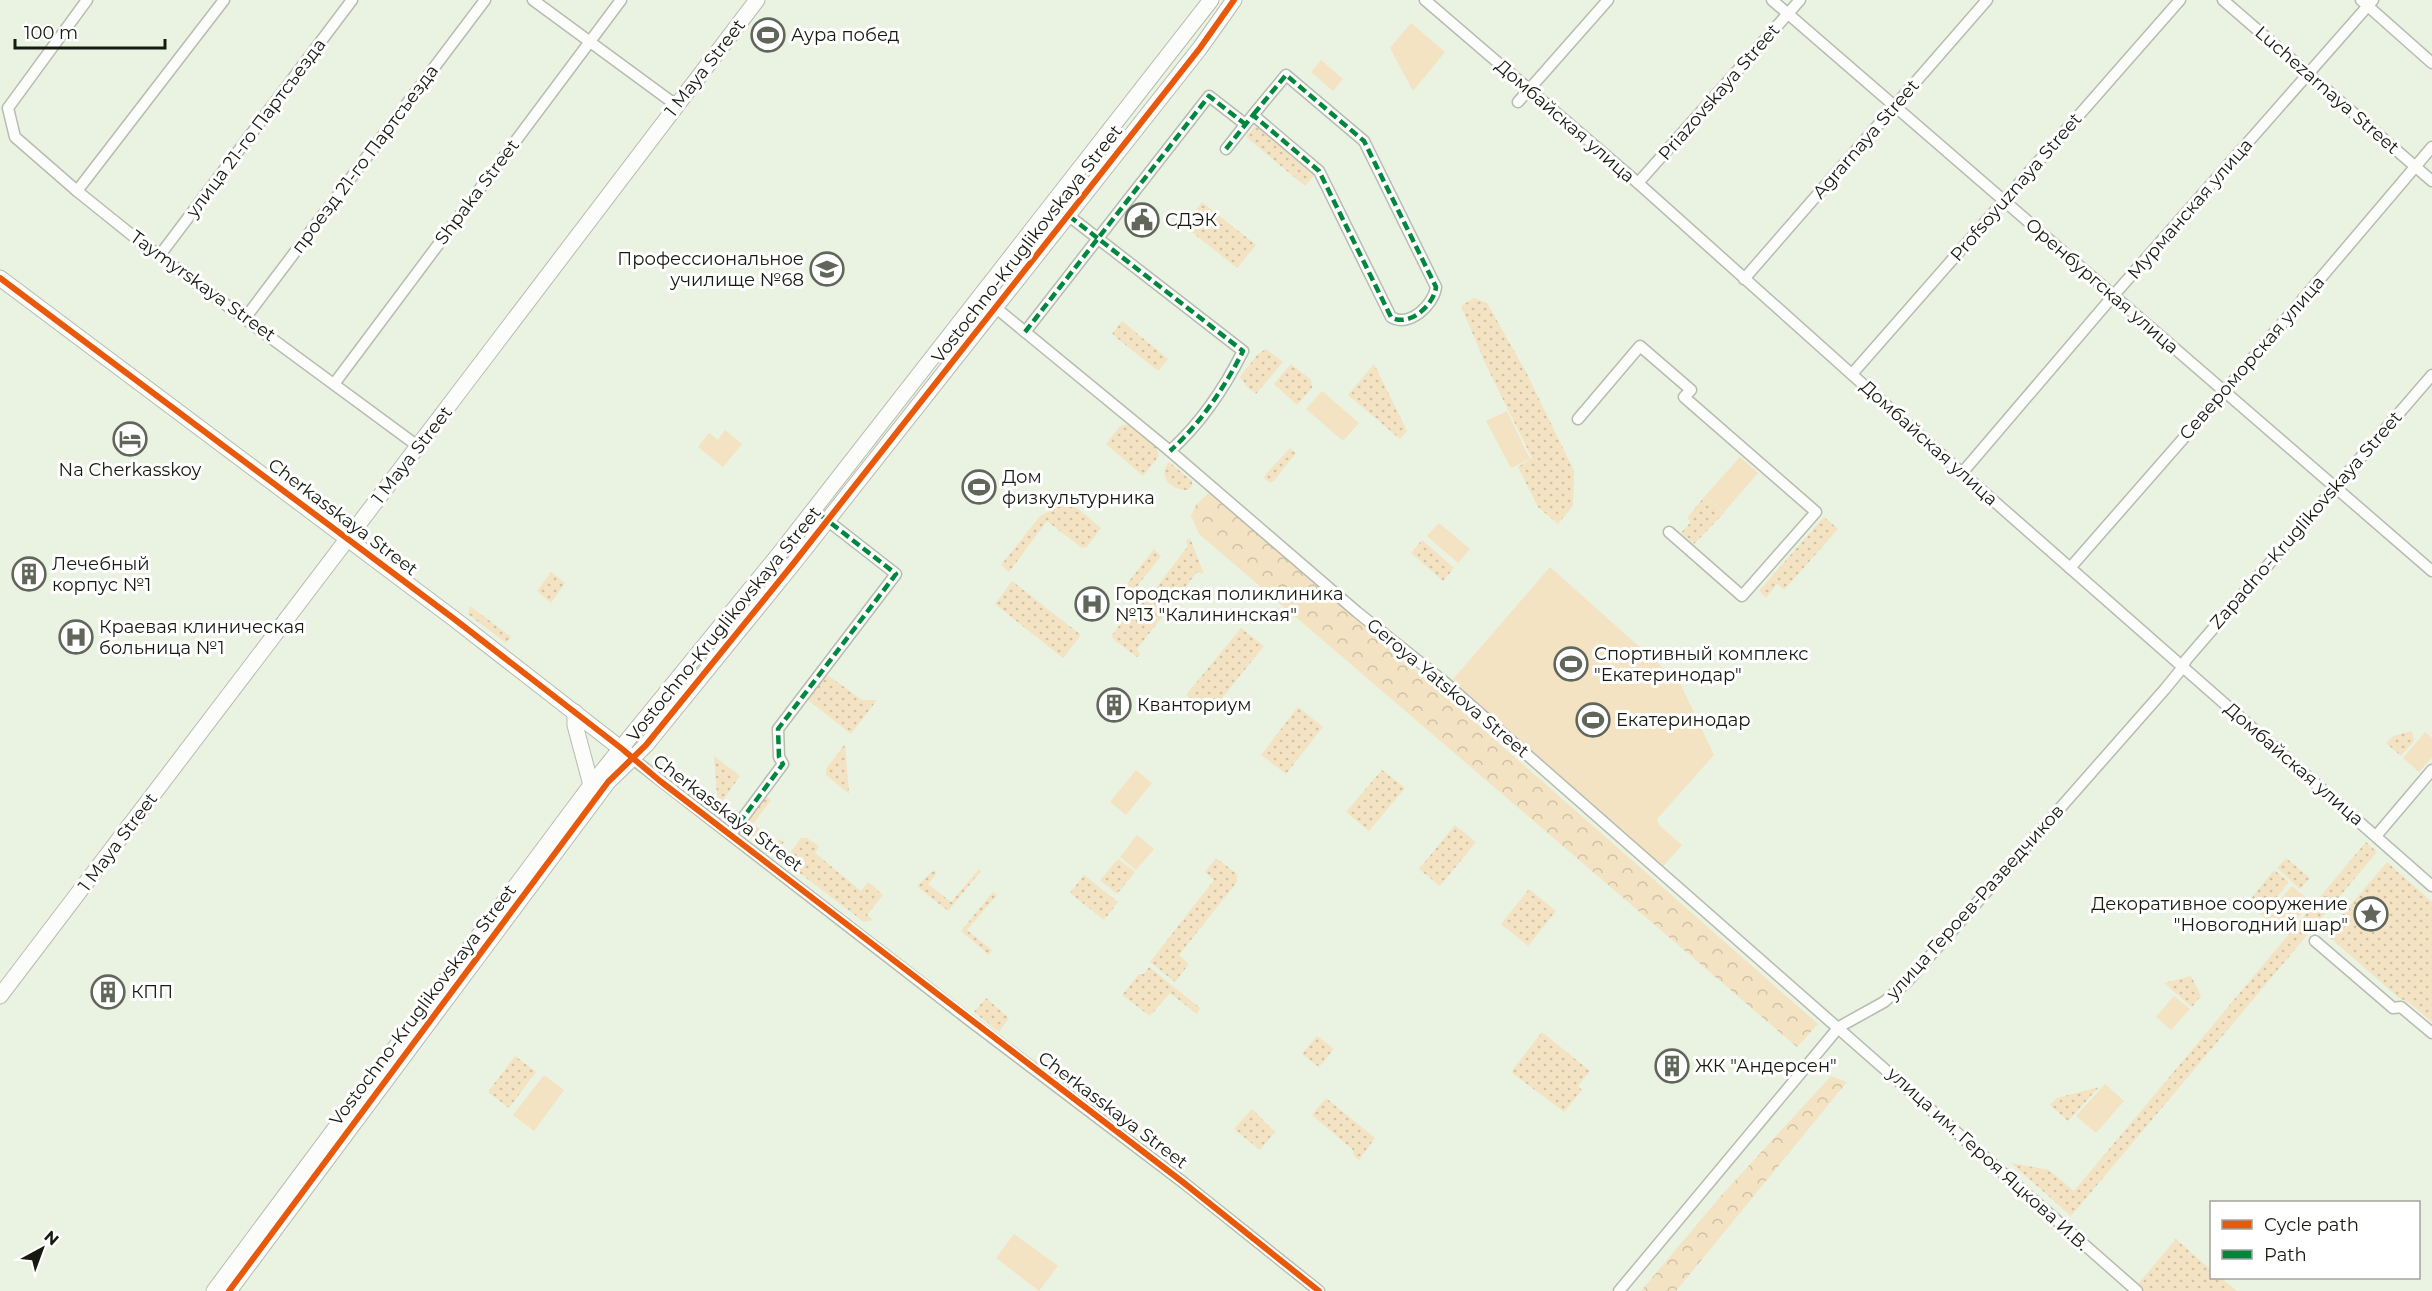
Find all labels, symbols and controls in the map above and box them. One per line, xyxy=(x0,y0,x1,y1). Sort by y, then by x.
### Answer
scale bar xyxy=(15,12,165,50)
street label: 1 Maya Street xyxy=(660,15,750,121)
sports icon: Аура побед xyxy=(750,17,786,53)
street label: Priazovskaya Street xyxy=(1654,19,1784,165)
street label: Luchezarnaya Street xyxy=(2250,21,2404,159)
text: 100 m xyxy=(24,22,78,44)
place label: Аура побед xyxy=(791,24,900,46)
street label: улица 21-го Партсъезда xyxy=(181,34,330,223)
street label: Домбайская улица xyxy=(1491,55,1639,187)
street label: проезд 21-го Партсъезда xyxy=(287,60,443,258)
street label: Agrarnaya Street xyxy=(1808,75,1924,203)
street label: Profsoyuznaya Street xyxy=(1946,108,2086,266)
street label: Vostochno-Kruglikovskaya Street xyxy=(927,120,1127,368)
street label: Мурманская улица xyxy=(2123,134,2257,284)
street label: Shpaka Street xyxy=(430,135,524,249)
public building icon: СДЭК xyxy=(1124,202,1160,238)
place label: СДЭК xyxy=(1165,209,1218,231)
street label: Оренбургская улица xyxy=(2021,213,2183,359)
street label: Taymyrskaya Street xyxy=(126,226,280,346)
place label: Профессиональное училище №68 xyxy=(617,248,804,291)
school or university icon: Профессиональное училище №68 xyxy=(809,251,845,287)
street label: Североморская улица xyxy=(2175,271,2329,445)
street label: Домбайская улица xyxy=(1856,376,2002,510)
street label: 1 Maya Street xyxy=(367,402,457,508)
street label: Zapadno-Kruglikovskaya Street xyxy=(2205,407,2407,633)
hotel icon: Na Cherkasskoy xyxy=(112,421,148,457)
street label: Cherkasskaya Street xyxy=(264,454,422,580)
place label: Na Cherkasskoy xyxy=(59,459,202,481)
place label: Дом физкультурника xyxy=(1002,466,1155,509)
sports icon: Дом физкультурника xyxy=(961,469,997,505)
street label: Vostochno-Kruglikovskaya Street xyxy=(622,502,826,746)
place label: Лечебный корпус №1 xyxy=(52,553,151,596)
building icon: Лечебный корпус №1 xyxy=(11,556,47,592)
place label: Городская поликлиника №13 "Калининская" xyxy=(1115,583,1343,626)
hospital icon: Городская поликлиника №13 "Калининская" xyxy=(1074,586,1110,622)
street label: Geroya Yatskova Street xyxy=(1362,614,1534,762)
place label: Краевая клиническая больница №1 xyxy=(99,616,305,659)
hospital icon: Краевая клиническая больница №1 xyxy=(58,619,94,655)
place label: Спортивный комплекс "Екатеринодар" xyxy=(1594,643,1808,686)
sports icon: Спортивный комплекс "Екатеринодар" xyxy=(1553,646,1589,682)
building icon: Кванториум xyxy=(1096,687,1132,723)
place label: Кванториум xyxy=(1137,694,1252,716)
street label: Домбайская улица xyxy=(2220,698,2368,830)
sports icon: Екатеринодар xyxy=(1575,702,1611,738)
place label: Екатеринодар xyxy=(1616,709,1751,731)
street label: Cherkasskaya Street xyxy=(649,750,807,876)
street label: 1 Maya Street xyxy=(74,788,162,896)
street label: улица Героев-Разведчиков xyxy=(1881,800,2068,1005)
street label: Vostochno-Kruglikovskaya Street xyxy=(325,880,521,1130)
place label: Декоративное сооружение "Новогодний шар" xyxy=(2091,893,2348,936)
place icon: Декоративное сооружение "Новогодний шар" xyxy=(2353,896,2389,932)
building icon: КПП xyxy=(90,974,126,1010)
place label: КПП xyxy=(131,981,173,1003)
street label: Cherkasskaya Street xyxy=(1034,1047,1192,1173)
building icon: ЖК "Андерсен" xyxy=(1654,1048,1690,1084)
place label: ЖК "Андерсен" xyxy=(1695,1055,1837,1077)
street label: улица им. Героя Яцкова И.В. xyxy=(1882,1062,2093,1255)
legend xyxy=(2210,1201,2420,1279)
text: Cycle path xyxy=(2264,1214,2359,1236)
north arrow xyxy=(12,1219,72,1279)
text: N xyxy=(40,1227,63,1249)
text: Path xyxy=(2264,1244,2307,1266)

